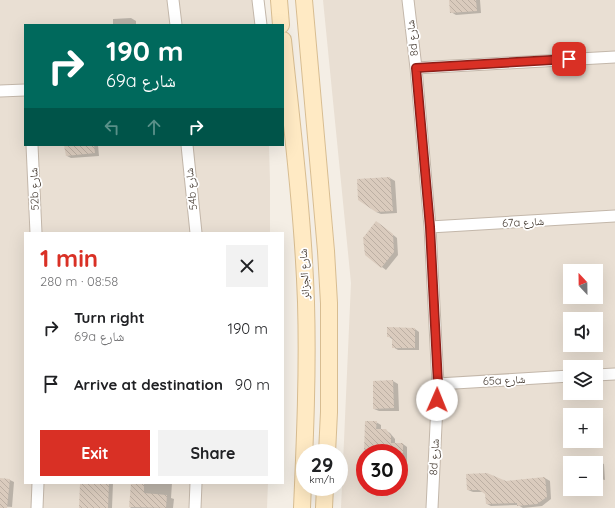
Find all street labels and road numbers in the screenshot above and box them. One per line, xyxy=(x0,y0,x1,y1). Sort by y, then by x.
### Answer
street label: 8d شارع xyxy=(403,19,421,57)
street label: 52b شارع xyxy=(26,167,42,211)
street label: 54b شارع xyxy=(182,167,200,211)
street label: 67a شارع xyxy=(502,214,544,230)
street label: شارع الجزائر xyxy=(296,248,312,301)
street label: 65a شارع xyxy=(482,372,526,388)
street label: 8d شارع xyxy=(426,438,442,476)

